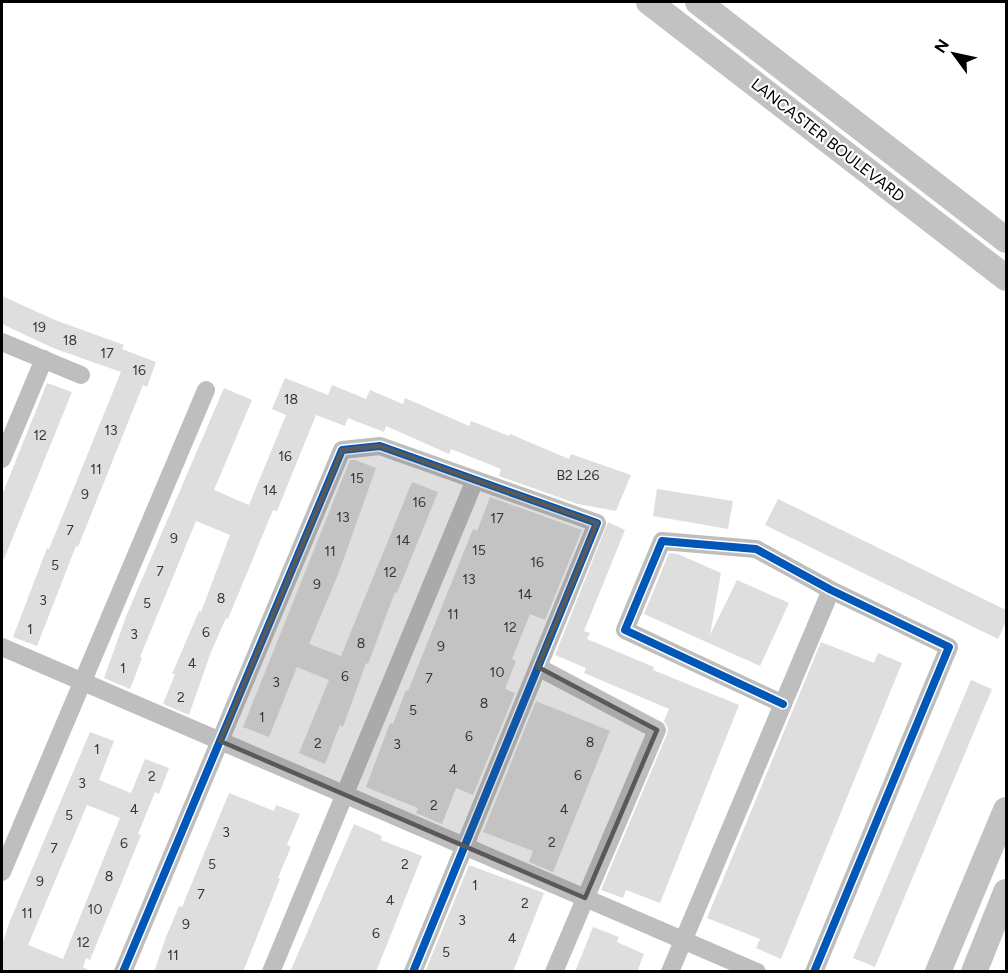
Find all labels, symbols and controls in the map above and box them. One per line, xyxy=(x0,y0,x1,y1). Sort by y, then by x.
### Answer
north arrow xyxy=(924,24,984,84)
text: N xyxy=(931,36,953,56)
street label: LANCASTER BOULEVARD xyxy=(747,74,909,206)
house number: 19 xyxy=(32,319,46,336)
house number: 18 xyxy=(63,332,77,349)
house number: 17 xyxy=(100,345,114,362)
house number: 16 xyxy=(132,362,146,379)
house number: 18 xyxy=(284,391,298,408)
house number: 13 xyxy=(104,422,118,439)
house number: 12 xyxy=(33,427,47,444)
house number: 16 xyxy=(278,448,292,465)
house number: 11 xyxy=(90,461,102,478)
house number: B2 L26 xyxy=(557,467,600,484)
house number: 15 xyxy=(350,470,364,487)
house number: 14 xyxy=(263,482,278,499)
house number: 9 xyxy=(81,486,89,503)
house number: 16 xyxy=(412,494,426,511)
house number: 13 xyxy=(336,509,350,526)
house number: 17 xyxy=(490,510,504,527)
house number: 7 xyxy=(66,522,74,539)
house number: 9 xyxy=(170,530,178,547)
house number: 14 xyxy=(396,532,411,549)
house number: 15 xyxy=(472,542,486,559)
house number: 11 xyxy=(324,543,336,560)
house number: 16 xyxy=(530,554,544,571)
house number: 5 xyxy=(51,557,59,574)
house number: 7 xyxy=(156,563,164,580)
house number: 12 xyxy=(383,564,397,581)
house number: 13 xyxy=(462,571,476,588)
house number: 9 xyxy=(313,576,321,593)
house number: 14 xyxy=(518,586,533,603)
house number: 8 xyxy=(217,590,225,607)
house number: 3 xyxy=(39,592,47,609)
house number: 5 xyxy=(143,595,151,612)
house number: 11 xyxy=(447,606,459,623)
house number: 12 xyxy=(503,619,517,636)
house number: 1 xyxy=(27,621,33,638)
house number: 6 xyxy=(202,624,210,641)
house number: 3 xyxy=(130,626,138,643)
house number: 8 xyxy=(357,635,365,652)
house number: 9 xyxy=(437,638,445,655)
house number: 4 xyxy=(188,655,197,672)
house number: 1 xyxy=(120,660,126,677)
house number: 10 xyxy=(490,664,504,681)
house number: 6 xyxy=(341,668,349,685)
house number: 7 xyxy=(425,670,433,687)
house number: 3 xyxy=(272,674,280,691)
house number: 2 xyxy=(177,689,185,706)
house number: 8 xyxy=(480,695,488,712)
house number: 5 xyxy=(409,702,417,719)
house number: 1 xyxy=(259,709,265,726)
house number: 6 xyxy=(465,728,473,745)
house number: 8 xyxy=(586,734,594,751)
house number: 2 xyxy=(314,735,322,752)
house number: 3 xyxy=(393,736,401,753)
house number: 1 xyxy=(94,741,100,758)
house number: 4 xyxy=(449,761,458,778)
house number: 6 xyxy=(574,767,582,784)
house number: 2 xyxy=(148,768,156,785)
house number: 3 xyxy=(78,775,86,792)
house number: 2 xyxy=(430,797,438,814)
house number: 4 xyxy=(130,801,139,818)
house number: 4 xyxy=(560,801,569,818)
house number: 5 xyxy=(65,807,73,824)
house number: 3 xyxy=(222,824,230,841)
house number: 2 xyxy=(548,834,556,851)
house number: 6 xyxy=(120,835,128,852)
house number: 7 xyxy=(50,840,58,857)
house number: 5 xyxy=(208,856,216,873)
house number: 2 xyxy=(401,856,409,873)
house number: 8 xyxy=(105,868,113,885)
house number: 9 xyxy=(36,873,44,890)
house number: 1 xyxy=(472,877,478,894)
house number: 7 xyxy=(197,886,205,903)
house number: 4 xyxy=(386,892,395,909)
house number: 2 xyxy=(521,895,529,912)
house number: 10 xyxy=(88,901,102,918)
house number: 11 xyxy=(21,905,33,922)
house number: 3 xyxy=(458,912,466,929)
house number: 9 xyxy=(182,916,190,933)
house number: 6 xyxy=(372,925,380,942)
house number: 4 xyxy=(508,930,517,947)
house number: 12 xyxy=(76,934,90,951)
house number: 5 xyxy=(442,944,450,961)
house number: 11 xyxy=(167,947,179,964)

